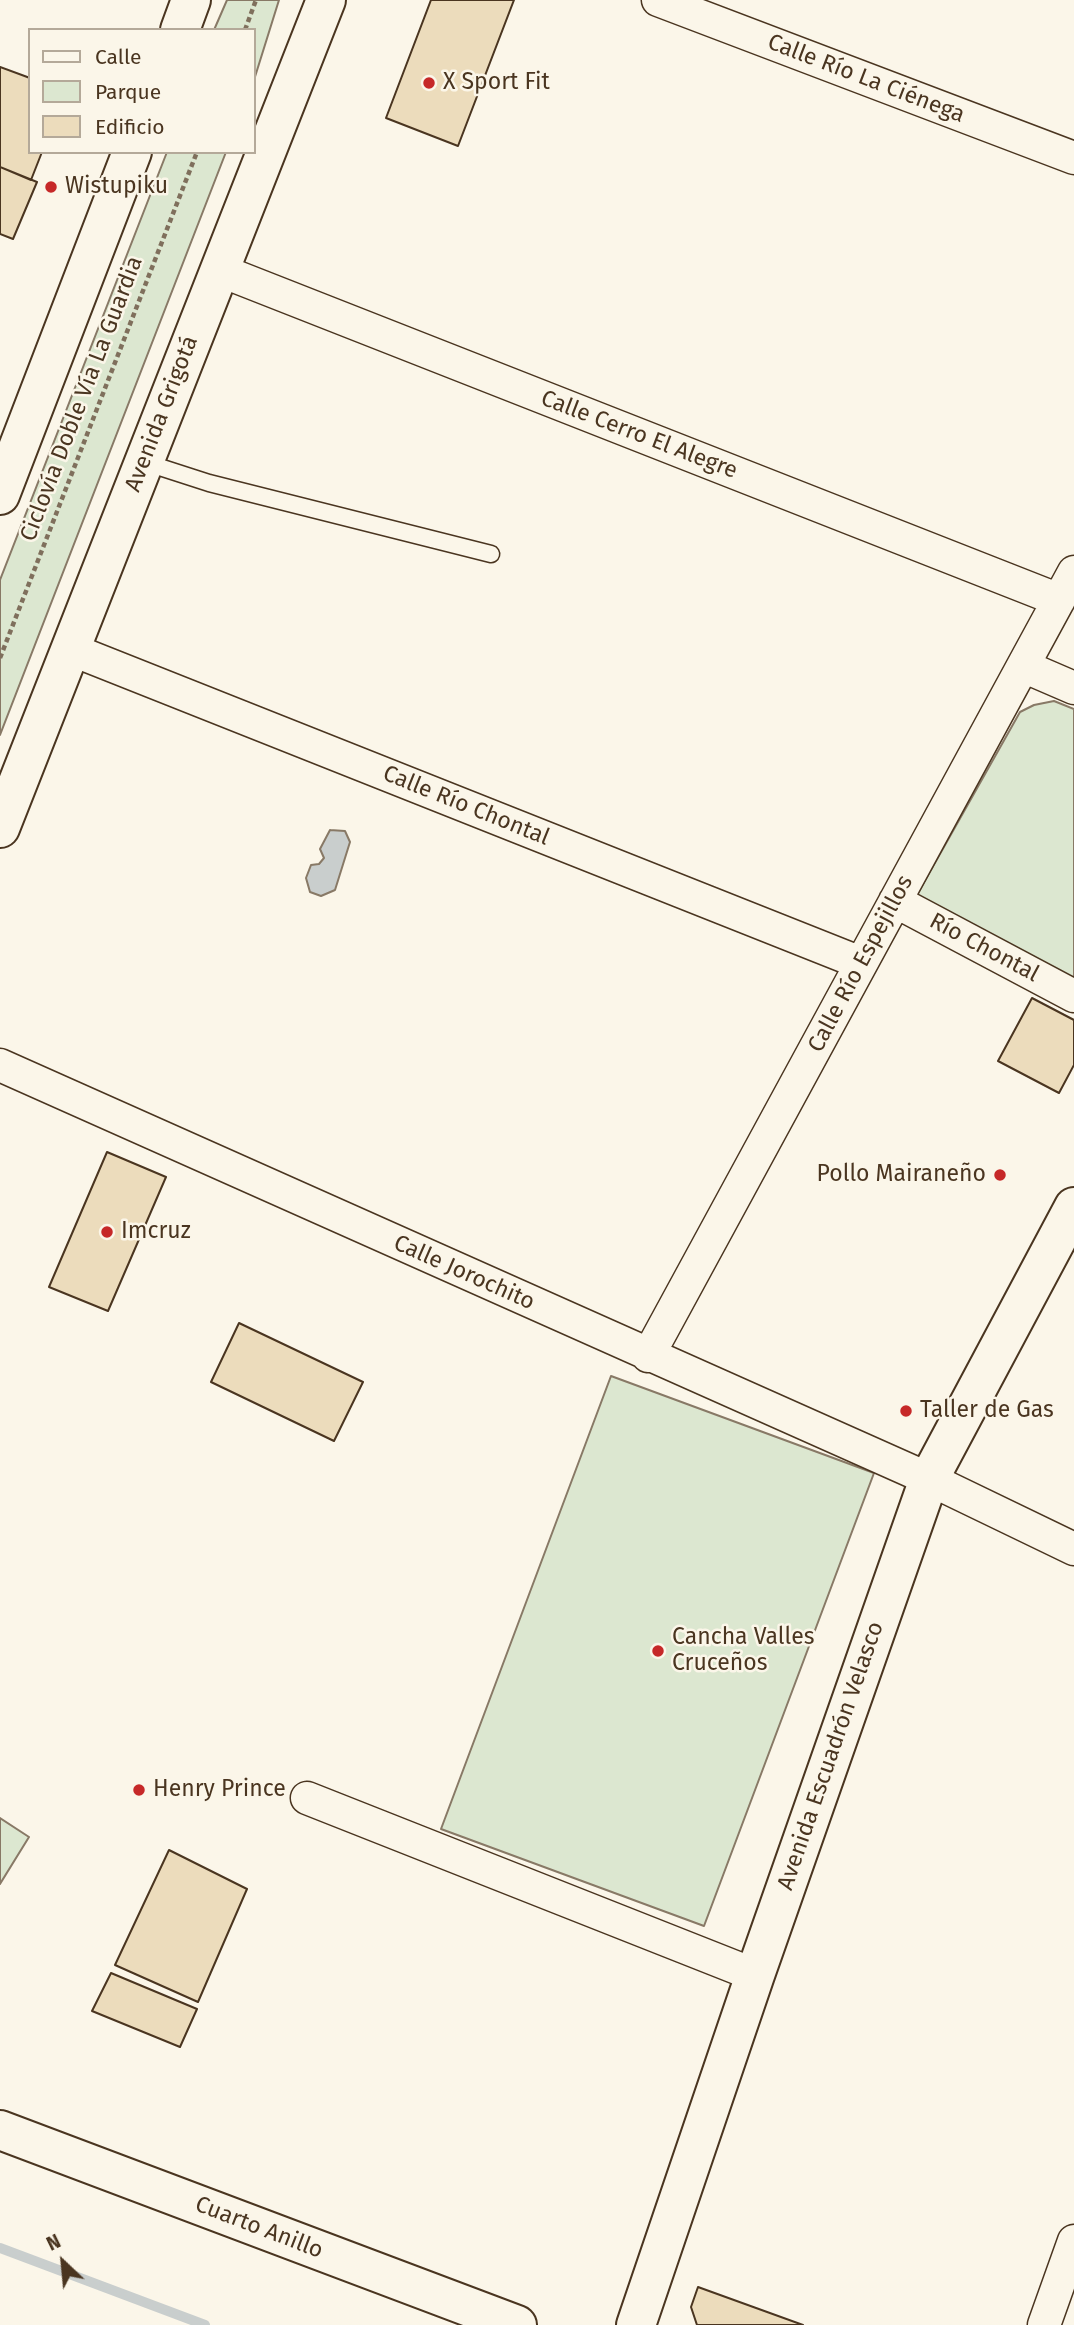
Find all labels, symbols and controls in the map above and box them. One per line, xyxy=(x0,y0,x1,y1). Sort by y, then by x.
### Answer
legend xyxy=(28,28,256,154)
street label: Calle Río La Ciénega xyxy=(764,29,968,129)
text: Calle xyxy=(95,44,141,70)
place label: X Sport Fit xyxy=(443,69,550,97)
marker: X Sport Fit xyxy=(421,75,437,91)
text: Parque xyxy=(95,79,161,105)
text: Edificio xyxy=(95,114,165,140)
place label: Wistupiku xyxy=(65,173,168,201)
marker: Wistupiku xyxy=(43,179,59,195)
street label: Ciclovía Doble Vía La Guardia xyxy=(15,253,149,545)
street label: Avenida Grigotá xyxy=(120,332,204,496)
street label: Calle Cerro El Alegre xyxy=(537,385,741,485)
street label: Calle Río Chontal xyxy=(379,760,553,852)
street label: Calle Río Espejillos xyxy=(803,871,919,1057)
street label: Río Chontal xyxy=(924,908,1044,988)
place label: Pollo Mairaneño xyxy=(817,1161,986,1189)
marker: Pollo Mairaneño xyxy=(992,1167,1008,1183)
place label: Imcruz xyxy=(121,1218,191,1246)
marker: Imcruz xyxy=(99,1224,115,1240)
street label: Calle Jorochito xyxy=(389,1230,539,1316)
place label: Taller de Gas xyxy=(920,1397,1054,1425)
marker: Taller de Gas xyxy=(898,1403,914,1419)
street label: Avenida Escuadrón Velasco xyxy=(772,1618,890,1894)
place label: Cancha Valles Cruceños xyxy=(672,1624,815,1678)
marker: Cancha Valles Cruceños xyxy=(650,1643,666,1659)
place label: Henry Prince xyxy=(153,1776,286,1804)
marker: Henry Prince xyxy=(131,1782,147,1798)
street label: Cuarto Anillo xyxy=(191,2191,327,2265)
north arrow xyxy=(28,2227,98,2297)
text: N xyxy=(43,2230,64,2256)

